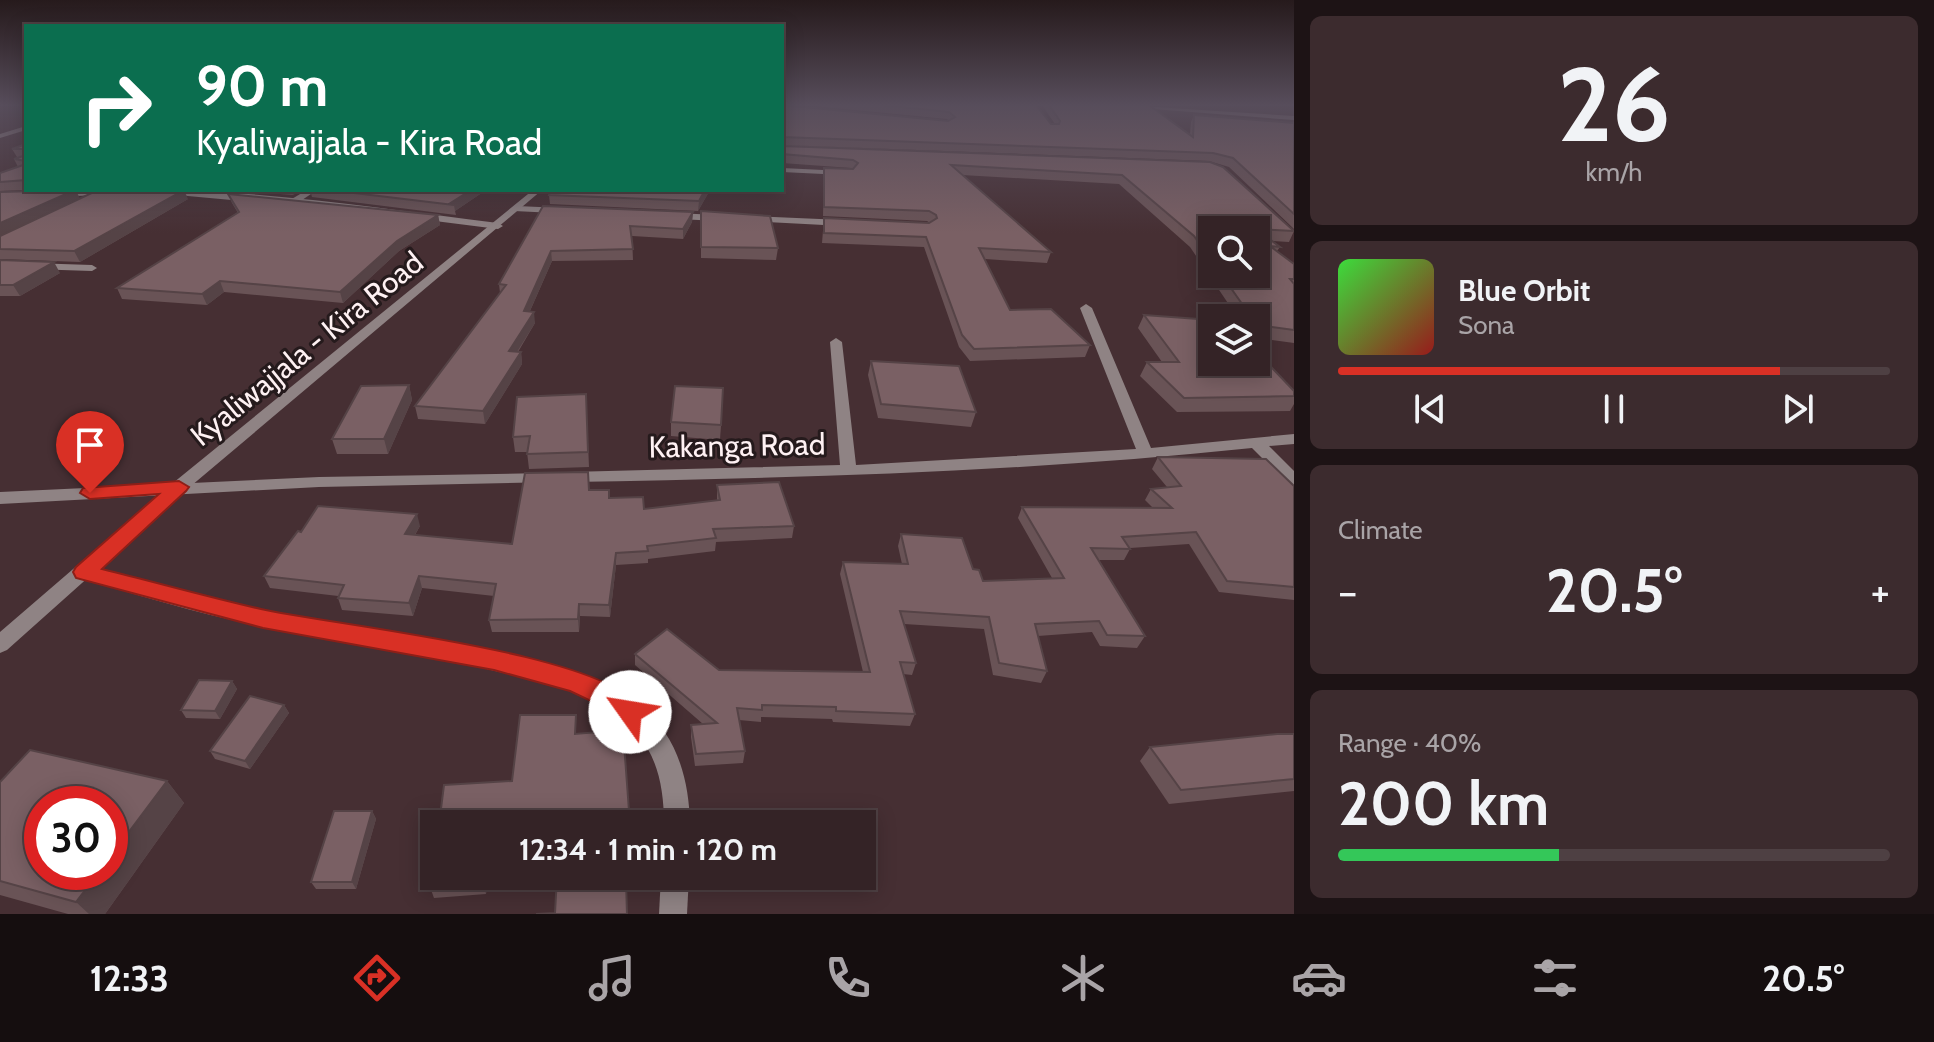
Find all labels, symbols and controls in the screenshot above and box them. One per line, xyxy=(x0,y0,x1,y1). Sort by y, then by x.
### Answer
text: 26 xyxy=(1557,41,1671,167)
text: 90 m xyxy=(196,52,328,120)
icon: right xyxy=(64,56,168,160)
text: Kyaliwajjala - Kira Road xyxy=(196,120,542,164)
text: km/h xyxy=(1586,156,1642,188)
map controls xyxy=(1198,216,1270,376)
button: search xyxy=(1198,216,1270,288)
street label: Kyaliwajjala - Kira Road xyxy=(183,243,430,454)
text: Blue Orbit xyxy=(1458,272,1590,309)
button: layers xyxy=(1198,304,1270,376)
text: Sona xyxy=(1458,309,1515,341)
icon: previous xyxy=(1408,387,1452,431)
icon: pause xyxy=(1592,387,1636,431)
icon: next xyxy=(1776,387,1820,431)
pin xyxy=(56,411,124,493)
icon: arrive xyxy=(68,423,112,467)
street label: Kakanga Road xyxy=(648,425,826,466)
text: Climate xyxy=(1338,514,1423,546)
text: 20.5° xyxy=(1546,554,1682,627)
text: − xyxy=(1338,565,1357,618)
text: + xyxy=(1871,565,1890,618)
position arrow xyxy=(588,670,672,754)
text: Range · 40% xyxy=(1338,727,1481,759)
text: 200 km xyxy=(1338,767,1549,840)
speed limit sign: 30 xyxy=(24,786,128,890)
text: 12:34 · 1 min · 120 m xyxy=(519,831,777,868)
icon: directions xyxy=(349,950,405,1006)
icon: music xyxy=(584,950,640,1006)
icon: phone xyxy=(820,950,876,1006)
icon: climate xyxy=(1055,950,1111,1006)
icon: car xyxy=(1291,950,1347,1006)
icon: filters xyxy=(1527,950,1583,1006)
text: 12:33 xyxy=(90,956,169,1000)
text: 20.5° xyxy=(1762,956,1844,1000)

